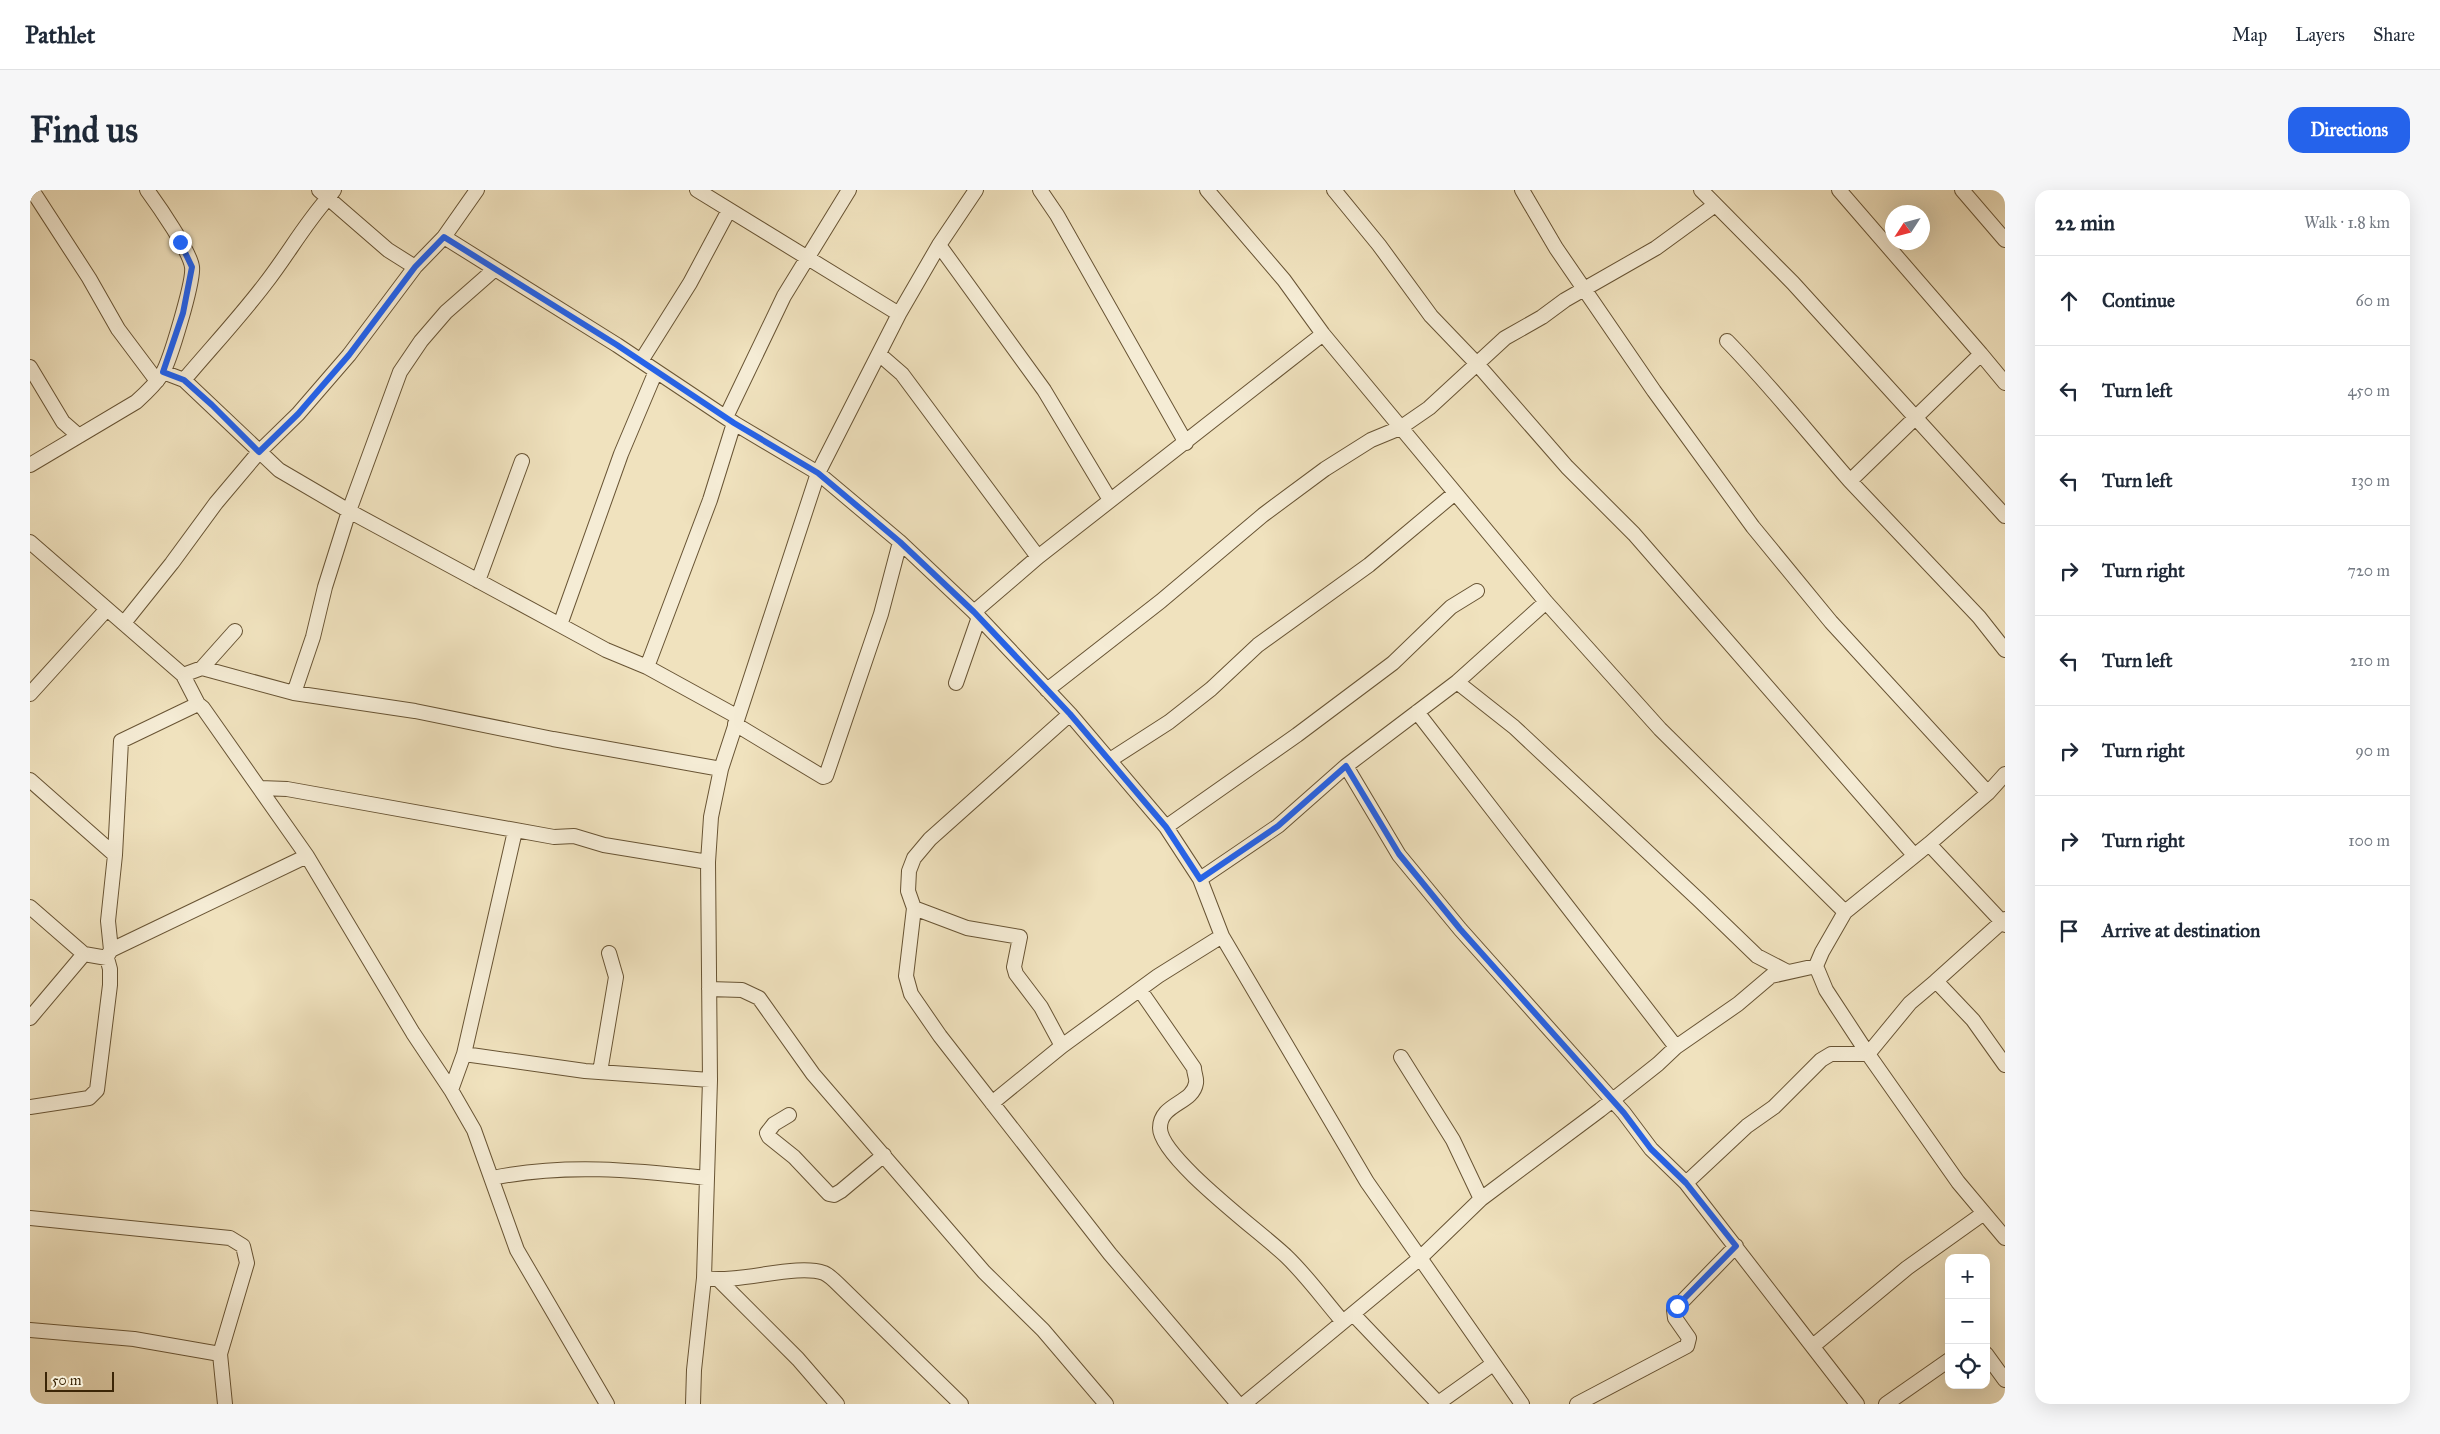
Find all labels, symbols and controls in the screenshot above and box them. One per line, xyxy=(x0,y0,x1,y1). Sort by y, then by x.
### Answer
text: Pathlet xyxy=(25,20,95,50)
text: Map xyxy=(2232,24,2267,46)
text: Layers xyxy=(2295,24,2345,46)
text: Share xyxy=(2373,24,2415,46)
button: Directions xyxy=(2288,107,2410,153)
text: Find us xyxy=(30,109,138,152)
north arrow xyxy=(1885,205,1930,250)
text: 22 min xyxy=(2055,210,2115,236)
text: Walk · 1.8 km xyxy=(2304,213,2390,232)
route end xyxy=(169,231,192,254)
icon: ahead xyxy=(2055,287,2083,315)
text: Continue xyxy=(2102,289,2175,312)
text: 60 m xyxy=(2356,291,2390,310)
icon: left xyxy=(2055,377,2083,405)
text: Turn left xyxy=(2102,379,2172,402)
text: 450 m xyxy=(2347,381,2390,400)
icon: left xyxy=(2055,467,2083,495)
text: Turn left xyxy=(2102,469,2172,492)
text: 130 m xyxy=(2351,471,2390,490)
icon: right xyxy=(2055,557,2083,585)
text: Turn right xyxy=(2102,559,2185,582)
text: 720 m xyxy=(2347,561,2390,580)
icon: left xyxy=(2055,647,2083,675)
text: Turn left xyxy=(2102,649,2172,672)
text: 210 m xyxy=(2350,651,2390,670)
icon: right xyxy=(2055,737,2083,765)
text: Turn right xyxy=(2102,739,2185,762)
text: 90 m xyxy=(2355,741,2390,760)
icon: right xyxy=(2055,827,2083,855)
text: Turn right xyxy=(2102,829,2185,852)
text: 100 m xyxy=(2348,831,2390,850)
icon: arrive xyxy=(2055,917,2083,945)
text: Arrive at destination xyxy=(2102,919,2260,942)
map controls xyxy=(1945,1254,1990,1389)
button: + xyxy=(1945,1254,1990,1299)
route start xyxy=(1666,1295,1689,1318)
button: − xyxy=(1945,1299,1990,1344)
button: locate xyxy=(1945,1344,1990,1389)
scale bar xyxy=(45,1369,114,1392)
text: 50 m xyxy=(52,1372,81,1389)

